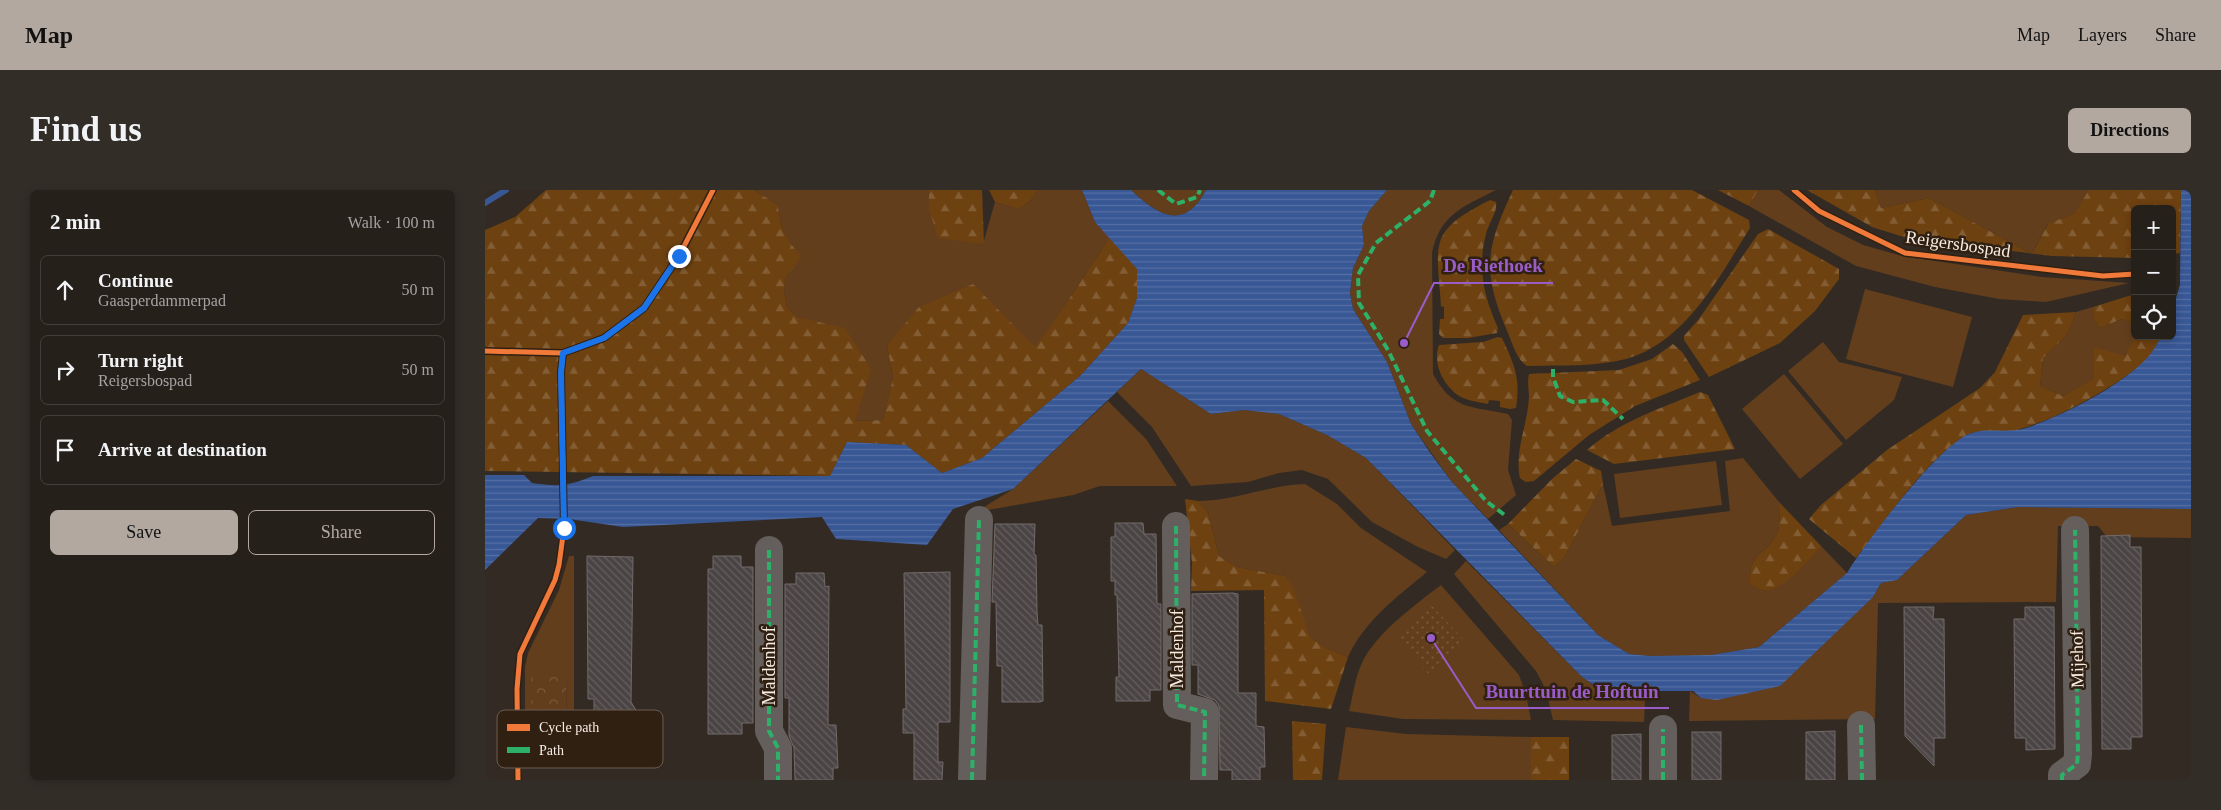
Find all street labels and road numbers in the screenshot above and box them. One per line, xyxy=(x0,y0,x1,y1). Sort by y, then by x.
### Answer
street label: Reigersbospad xyxy=(1904,227,2012,261)
street label: Maldenhof xyxy=(1167,610,1187,688)
street label: Maldenhof xyxy=(759,627,779,705)
street label: Mijehof xyxy=(2066,630,2088,688)

